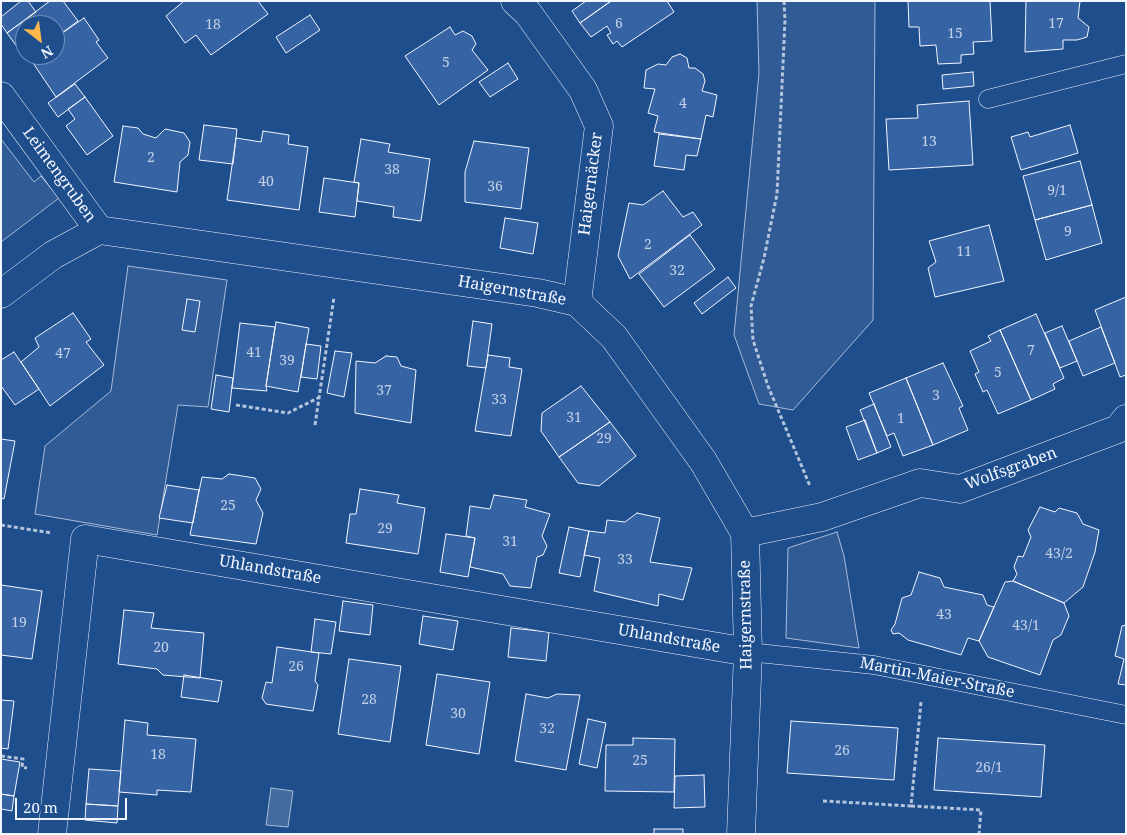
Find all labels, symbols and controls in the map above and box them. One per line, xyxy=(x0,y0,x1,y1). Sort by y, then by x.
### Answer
north arrow xyxy=(15,15,65,65)
house number: 6 xyxy=(615,16,623,32)
house number: 17 xyxy=(1048,16,1064,32)
house number: 18 xyxy=(205,17,221,33)
house number: 15 xyxy=(947,26,963,42)
text: N xyxy=(38,42,57,64)
house number: 5 xyxy=(442,55,450,71)
house number: 4 xyxy=(679,96,687,112)
street label: Leimengruben xyxy=(18,124,100,226)
street label: Haigernäcker xyxy=(575,131,607,237)
house number: 13 xyxy=(921,134,937,150)
house number: 2 xyxy=(147,150,155,166)
house number: 38 xyxy=(384,162,400,178)
house number: 40 xyxy=(258,174,274,190)
house number: 36 xyxy=(487,179,503,195)
house number: 9/1 xyxy=(1047,183,1067,199)
house number: 9 xyxy=(1064,224,1072,240)
house number: 2 xyxy=(644,237,652,253)
house number: 11 xyxy=(956,244,972,260)
house number: 32 xyxy=(669,263,685,279)
street label: Haigernstraße xyxy=(456,272,568,310)
house number: 7 xyxy=(1027,343,1035,359)
house number: 41 xyxy=(246,345,262,361)
house number: 47 xyxy=(55,346,71,362)
house number: 39 xyxy=(279,353,295,369)
house number: 5 xyxy=(994,365,1002,381)
house number: 37 xyxy=(376,383,392,399)
house number: 3 xyxy=(932,388,940,404)
house number: 33 xyxy=(491,392,507,408)
house number: 31 xyxy=(566,410,582,426)
house number: 1 xyxy=(897,411,905,427)
house number: 29 xyxy=(596,431,612,447)
street label: Wolfsgraben xyxy=(962,443,1060,495)
house number: 25 xyxy=(220,498,236,514)
house number: 29 xyxy=(377,521,393,537)
house number: 31 xyxy=(502,534,518,550)
house number: 43/2 xyxy=(1045,546,1073,562)
street label: Uhlandstraße xyxy=(217,552,323,588)
house number: 33 xyxy=(617,552,633,568)
street label: Haigernstraße xyxy=(735,560,757,670)
house number: 43 xyxy=(936,607,952,623)
house number: 19 xyxy=(11,615,27,631)
house number: 43/1 xyxy=(1012,618,1040,634)
street label: Uhlandstraße xyxy=(616,621,722,657)
house number: 20 xyxy=(153,640,169,656)
street label: Martin-Maier-Straße xyxy=(858,654,1016,702)
house number: 26 xyxy=(288,659,304,675)
house number: 28 xyxy=(361,692,377,708)
house number: 30 xyxy=(450,706,466,722)
house number: 32 xyxy=(539,721,555,737)
house number: 26 xyxy=(834,743,850,759)
house number: 18 xyxy=(150,747,166,763)
house number: 25 xyxy=(632,753,648,769)
house number: 26/1 xyxy=(975,760,1003,776)
scale bar xyxy=(18,788,130,820)
text: 20 m xyxy=(23,797,58,817)

